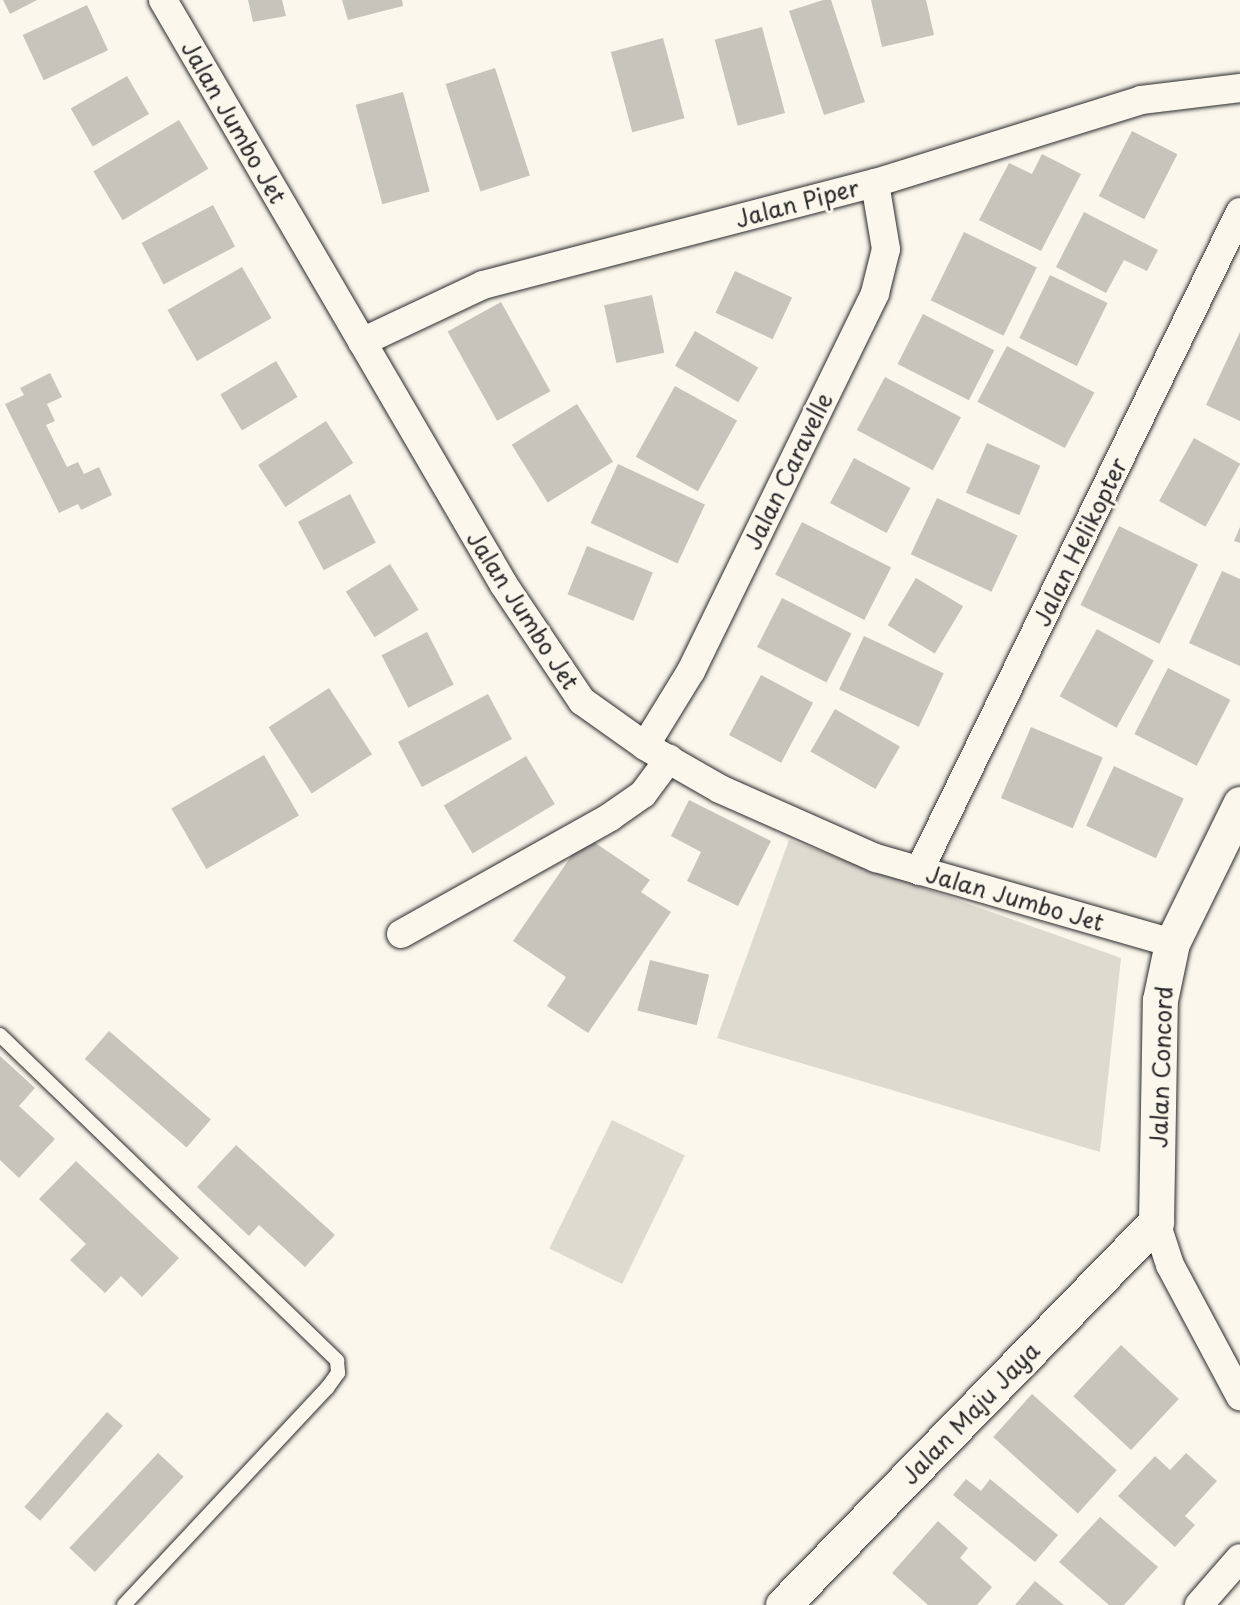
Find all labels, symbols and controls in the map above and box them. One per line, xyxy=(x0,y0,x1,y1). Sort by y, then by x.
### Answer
street label: Jalan Jumbo Jet xyxy=(176,35,292,209)
street label: Jalan Piper xyxy=(732,173,862,233)
street label: Jalan Caravelle xyxy=(738,388,838,554)
street label: Jalan Helikopter xyxy=(1027,453,1133,631)
street label: Jalan Jumbo Jet xyxy=(461,525,585,695)
street label: Jalan Jumbo Jet xyxy=(922,859,1108,937)
street label: Jalan Concord xyxy=(1144,985,1178,1149)
street label: Jalan Maju Jaya xyxy=(895,1336,1045,1490)

